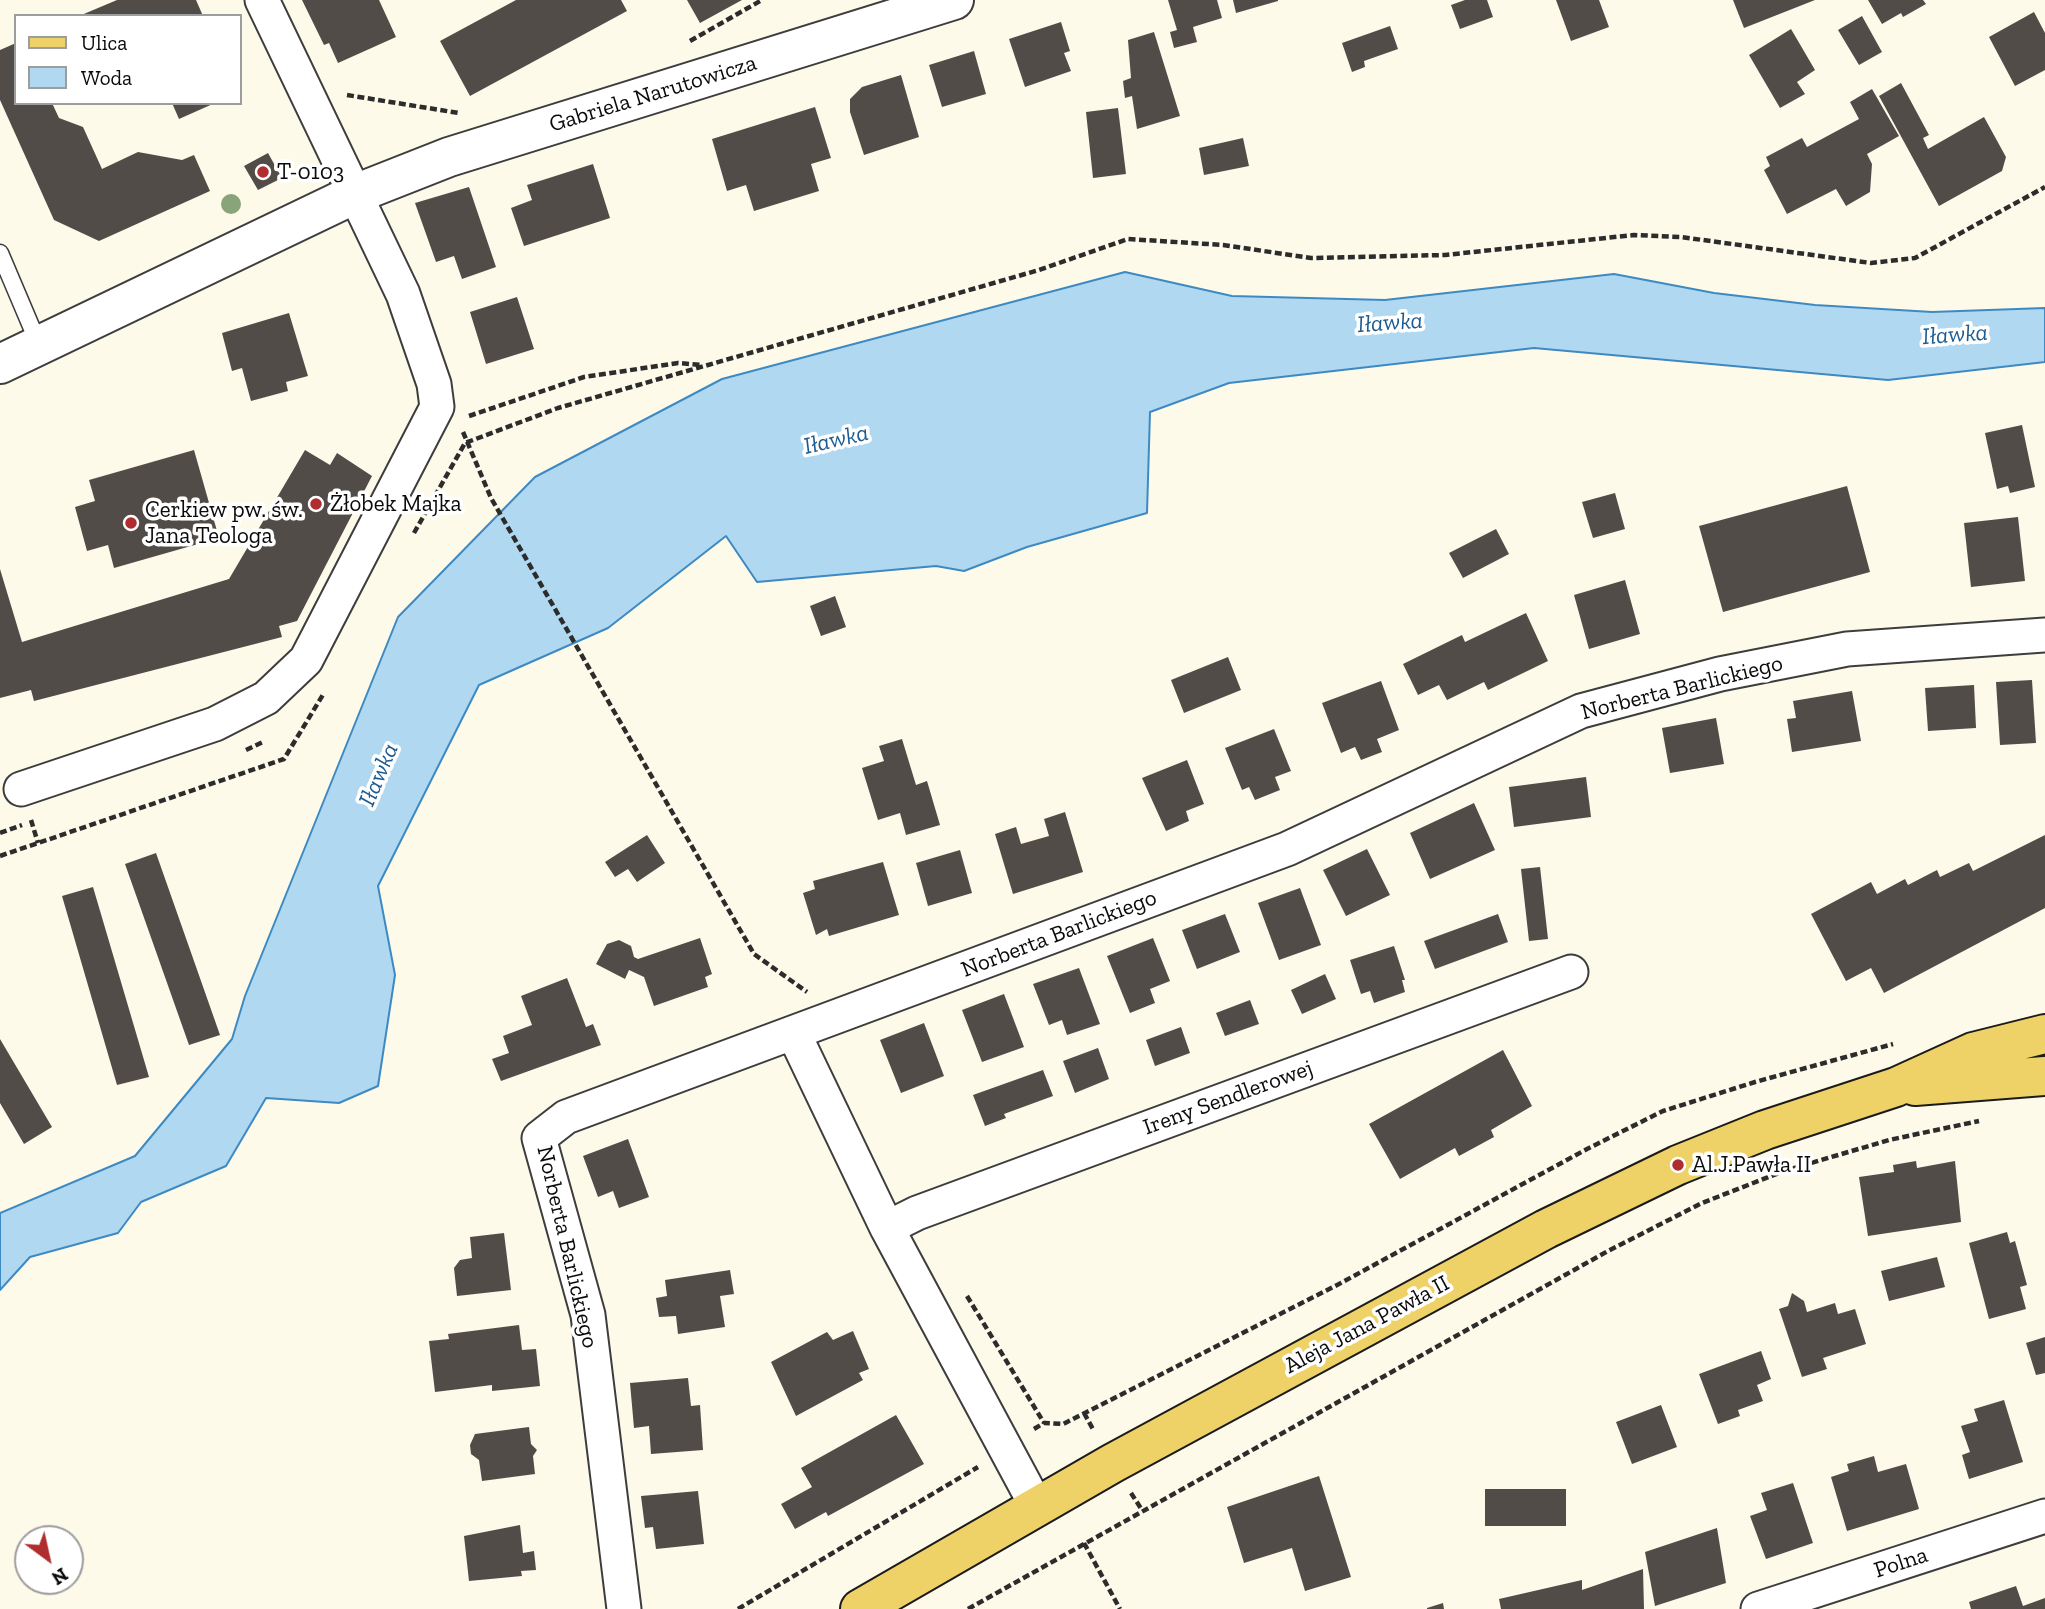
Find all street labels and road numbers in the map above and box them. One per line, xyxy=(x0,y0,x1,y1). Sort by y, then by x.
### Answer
street label: Gabriela Narutowicza xyxy=(546,49,760,139)
street label: Norberta Barlickiego xyxy=(1578,650,1786,726)
street label: Norberta Barlickiego xyxy=(958,884,1160,984)
street label: Ireny Sendlerowej xyxy=(1139,1055,1317,1141)
street label: Norberta Barlickiego xyxy=(530,1143,604,1351)
street label: Aleja Jana Pawła II xyxy=(1280,1270,1454,1380)
street label: Polna xyxy=(1871,1541,1931,1585)

